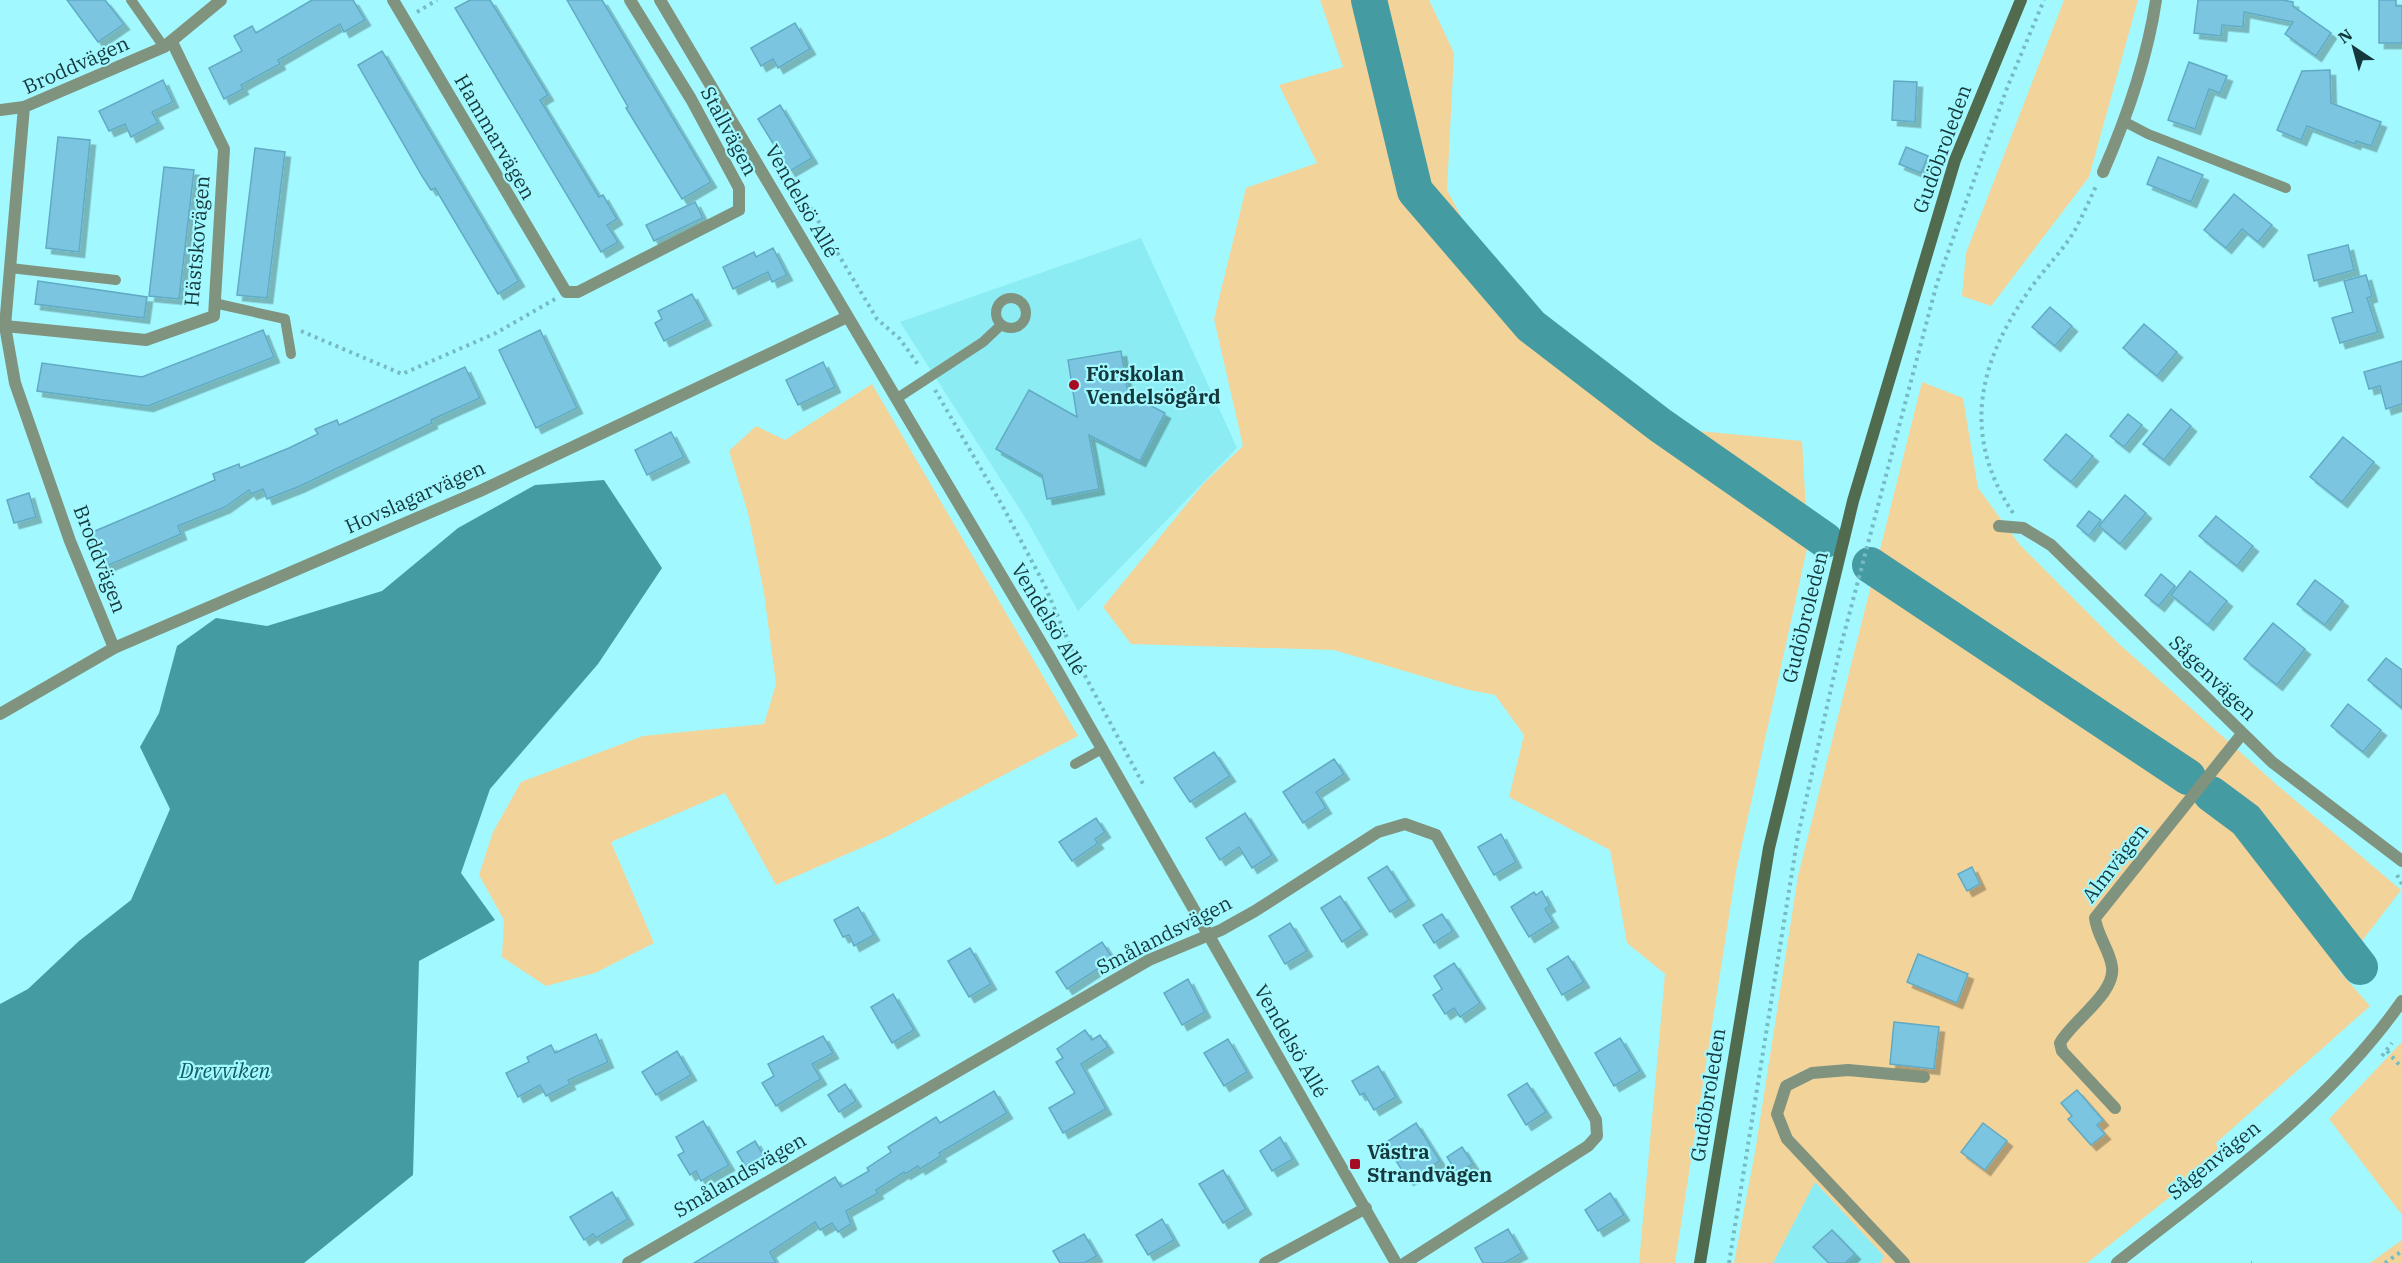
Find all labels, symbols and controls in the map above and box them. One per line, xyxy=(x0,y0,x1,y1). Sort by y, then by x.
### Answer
north arrow xyxy=(2324,18,2384,78)
text: N xyxy=(2334,24,2356,48)
street label: Broddvägen xyxy=(18,29,133,100)
street label: Hammarvägen xyxy=(449,69,542,205)
street label: Stallvägen xyxy=(695,81,764,180)
street label: Gudöbroleden xyxy=(1906,81,1977,217)
street label: Vendelsö Allé xyxy=(759,139,846,262)
street label: Hästskovägen xyxy=(177,174,216,307)
place label: Förskolan Vendelsögård xyxy=(1086,360,1221,410)
marker: Förskolan Vendelsögård xyxy=(1067,378,1081,392)
street label: Hovslagarvägen xyxy=(340,453,489,540)
street label: Broddvägen xyxy=(68,501,133,617)
street label: Gudöbroleden xyxy=(1775,548,1834,686)
street label: Vendelsö Allé xyxy=(1005,558,1094,680)
street label: Sågenvägen xyxy=(2164,629,2263,726)
street label: Almvägen xyxy=(2075,817,2154,908)
street label: Smålandsvägen xyxy=(1091,889,1236,980)
street label: Vendelsö Allé xyxy=(1248,979,1335,1102)
street label: Gudöbroleden xyxy=(1684,1026,1731,1164)
water label: Drevviken xyxy=(179,1056,270,1084)
street label: Sågenvägen xyxy=(2162,1114,2266,1205)
street label: Smålandsvägen xyxy=(669,1126,811,1223)
place label: Västra Strandvägen xyxy=(1367,1138,1492,1188)
marker: Västra Strandvägen xyxy=(1348,1157,1362,1171)

